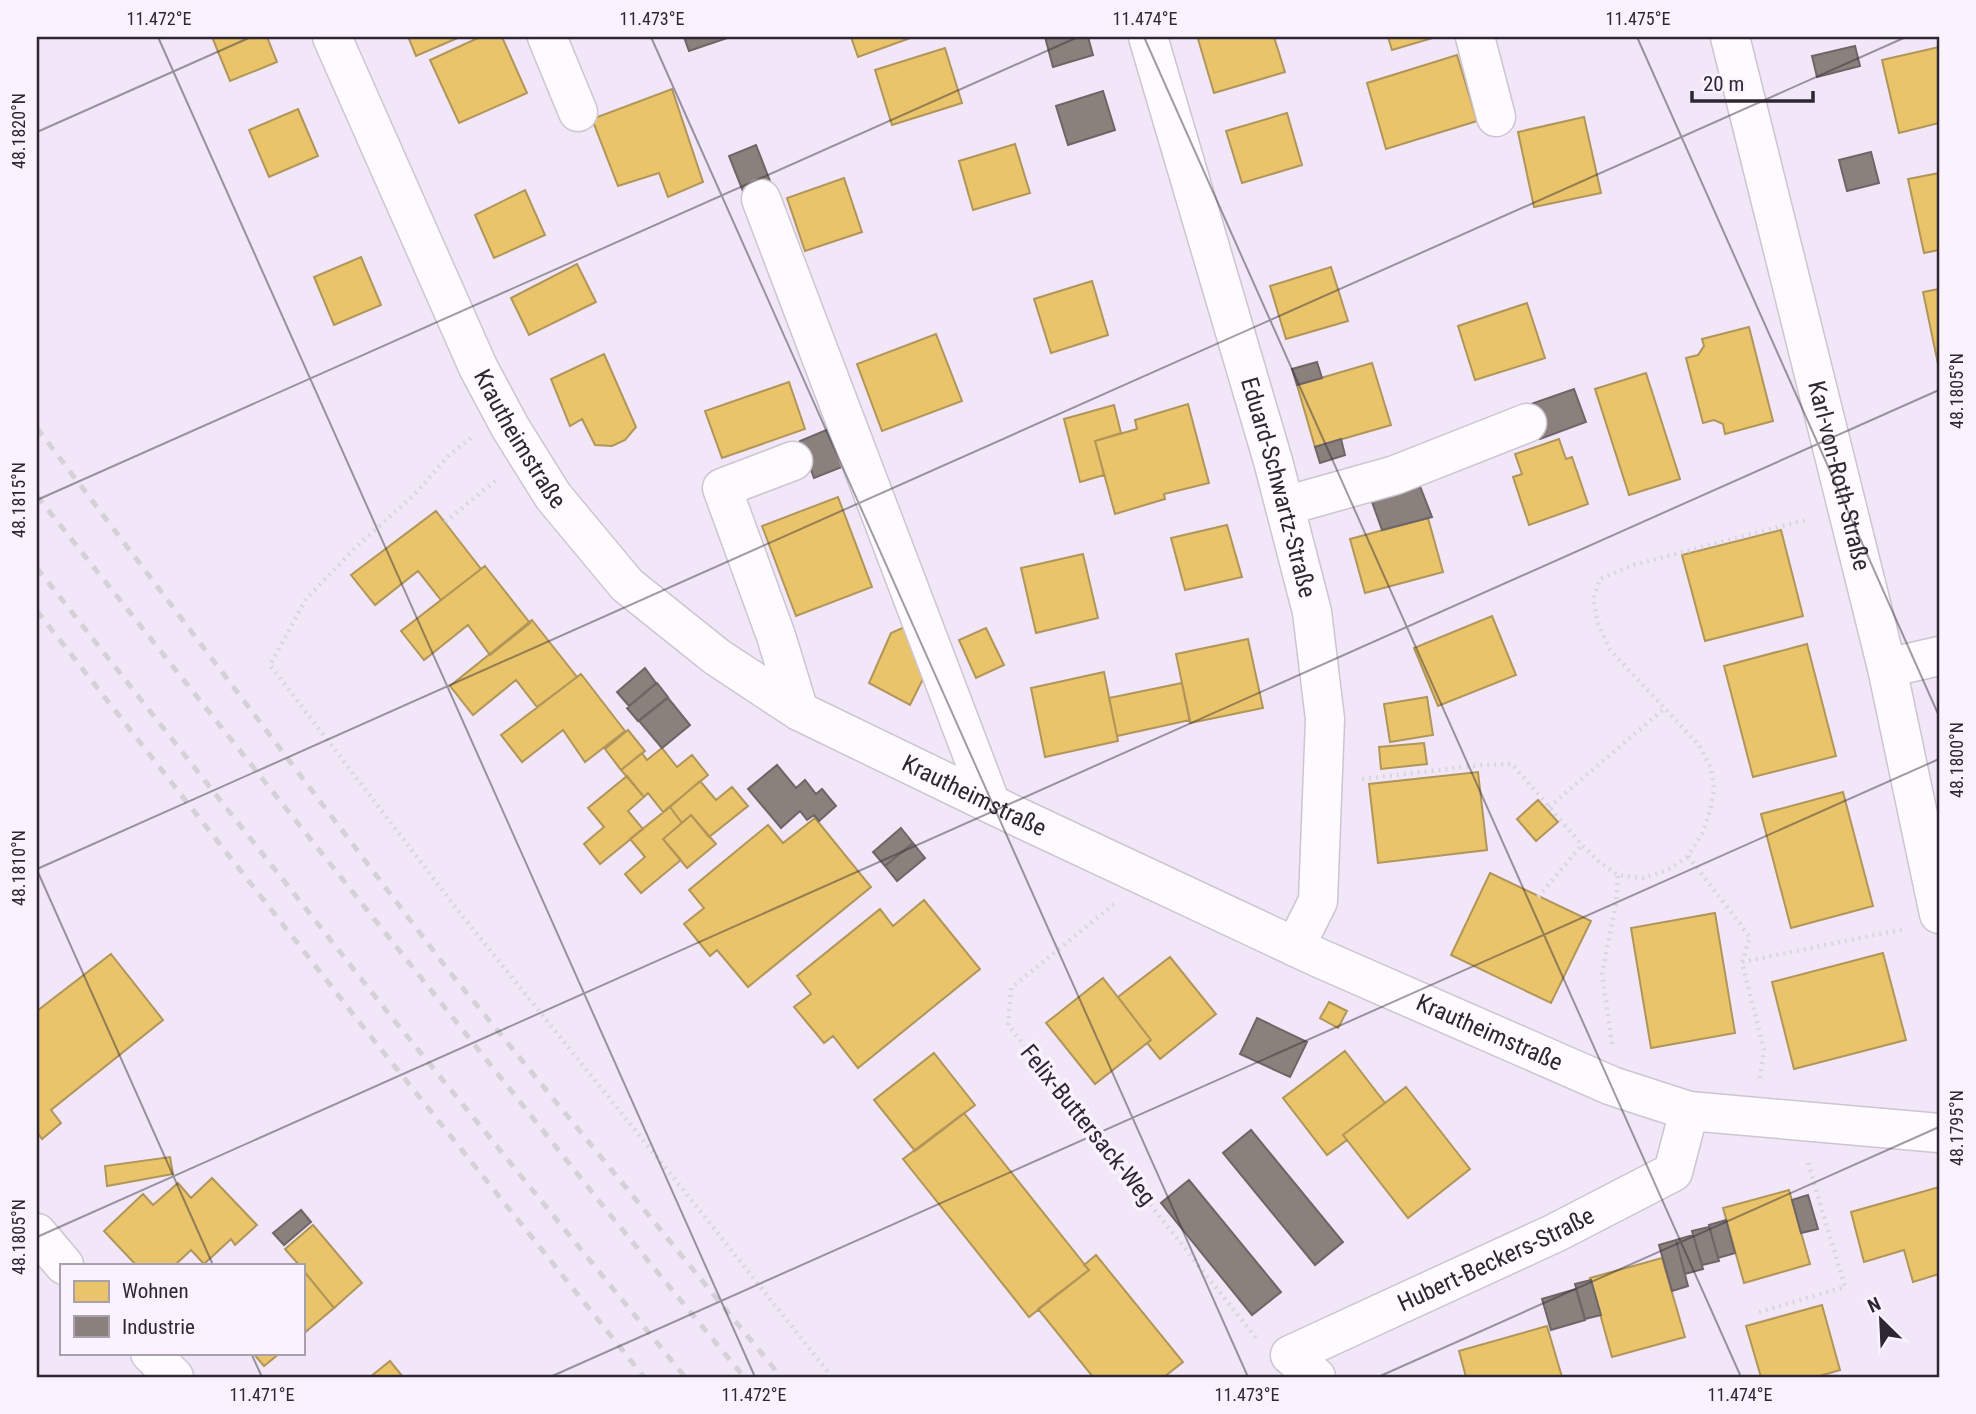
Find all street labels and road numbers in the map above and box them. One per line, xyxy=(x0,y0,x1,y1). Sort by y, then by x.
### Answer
street label: Krautheimstraße xyxy=(468,365,572,514)
street label: Eduard-Schwartz-Straße xyxy=(1235,374,1322,601)
street label: Karl-von-Roth-Straße xyxy=(1802,378,1876,573)
street label: Krautheimstraße xyxy=(898,749,1051,842)
street label: Krautheimstraße xyxy=(1412,988,1567,1077)
street label: Felix-Buttersack-Weg xyxy=(1015,1039,1161,1211)
street label: Hubert-Beckers-Straße xyxy=(1393,1201,1599,1318)

